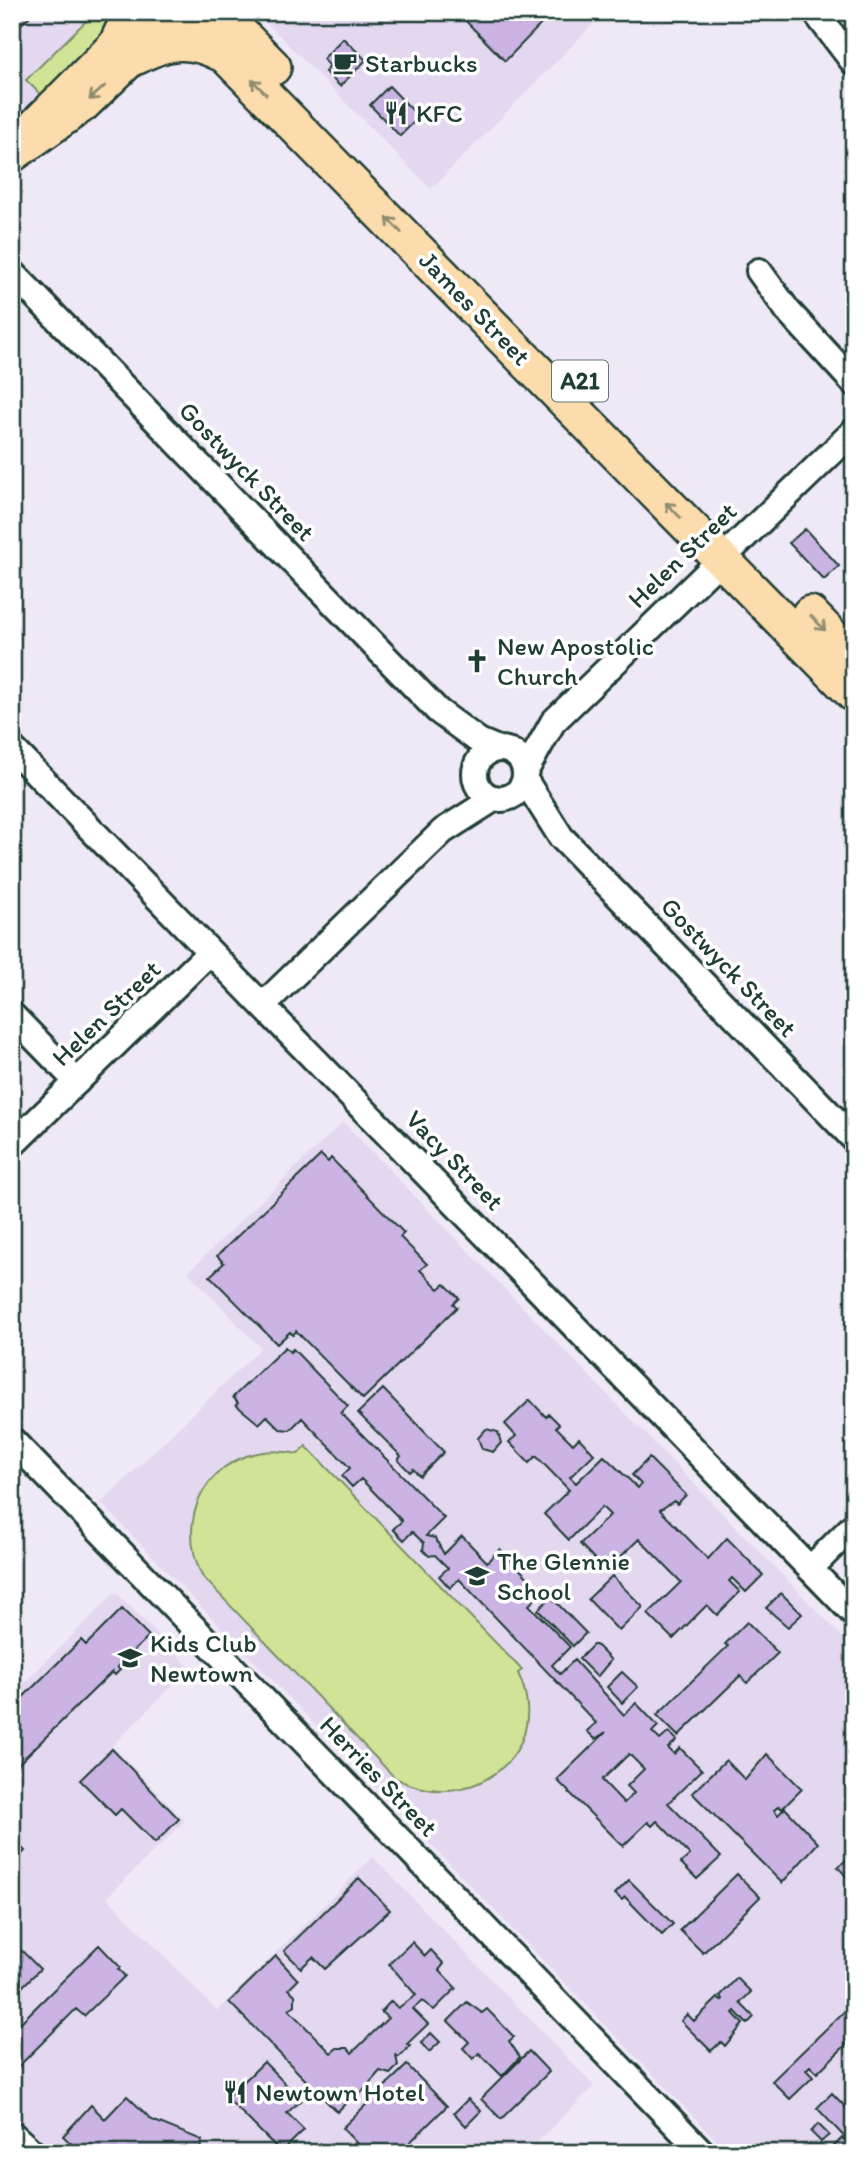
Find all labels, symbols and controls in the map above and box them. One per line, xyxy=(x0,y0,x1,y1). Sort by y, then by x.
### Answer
place label: Starbucks xyxy=(365,47,478,79)
cafe icon: Starbucks xyxy=(331,49,359,77)
one-way arrow xyxy=(250,79,267,96)
one-way arrow xyxy=(88,85,106,101)
place label: KFC xyxy=(416,97,463,129)
restaurant icon: KFC xyxy=(382,99,410,127)
one-way arrow xyxy=(385,217,402,234)
street label: James Street xyxy=(413,244,538,372)
road number: A21 xyxy=(552,360,608,402)
street label: Gostwyck Street xyxy=(172,394,322,548)
street label: Helen Street xyxy=(621,495,743,615)
one-way arrow xyxy=(665,502,682,519)
one-way arrow xyxy=(809,614,826,631)
place label: New Apostolic Church xyxy=(497,630,654,692)
church icon: New Apostolic Church xyxy=(463,647,491,675)
street label: Gostwyck Street xyxy=(654,890,804,1044)
street label: Helen Street xyxy=(45,953,167,1073)
street label: Vacy Street xyxy=(399,1103,511,1217)
place label: The Glennie School xyxy=(497,1545,630,1607)
school or university icon: The Glennie School xyxy=(463,1562,491,1590)
place label: Kids Club Newtown xyxy=(150,1627,257,1689)
school or university icon: Kids Club Newtown xyxy=(116,1644,144,1672)
street label: Herries Street xyxy=(313,1709,445,1843)
place label: Newtown Hotel xyxy=(255,2076,425,2108)
restaurant icon: Newtown Hotel xyxy=(221,2078,249,2106)

